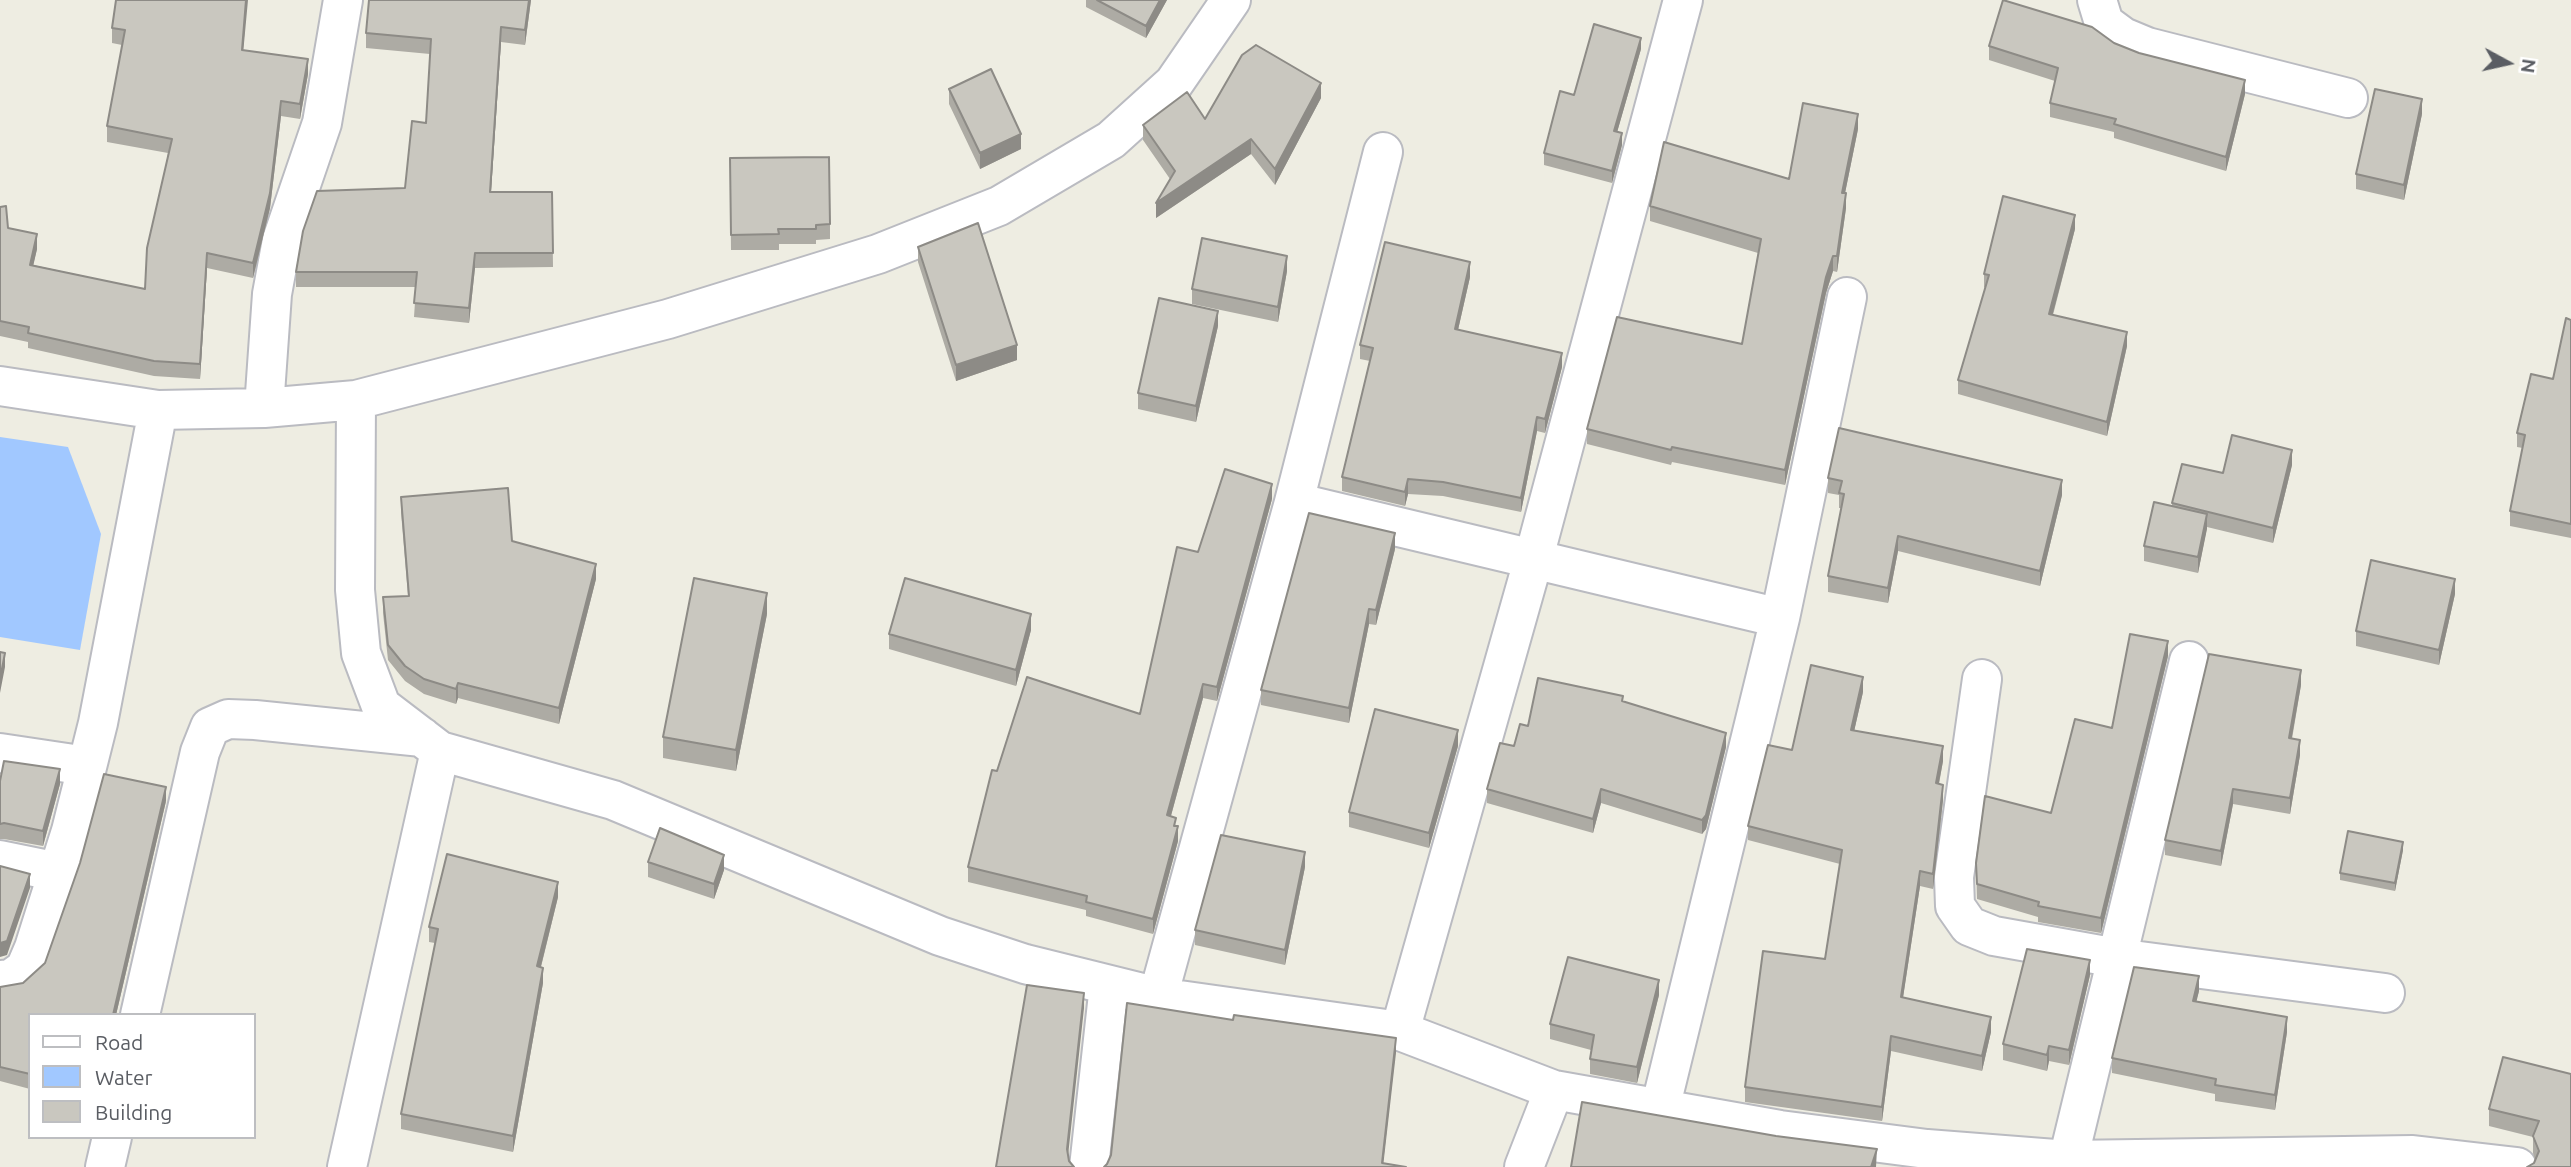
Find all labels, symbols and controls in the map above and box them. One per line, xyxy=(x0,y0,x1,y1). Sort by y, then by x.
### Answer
north arrow xyxy=(2473,28,2543,98)
text: N xyxy=(2517,57,2541,74)
legend xyxy=(28,1013,256,1139)
text: Road xyxy=(95,1030,143,1054)
text: Water xyxy=(95,1065,153,1089)
text: Building xyxy=(95,1100,172,1124)

